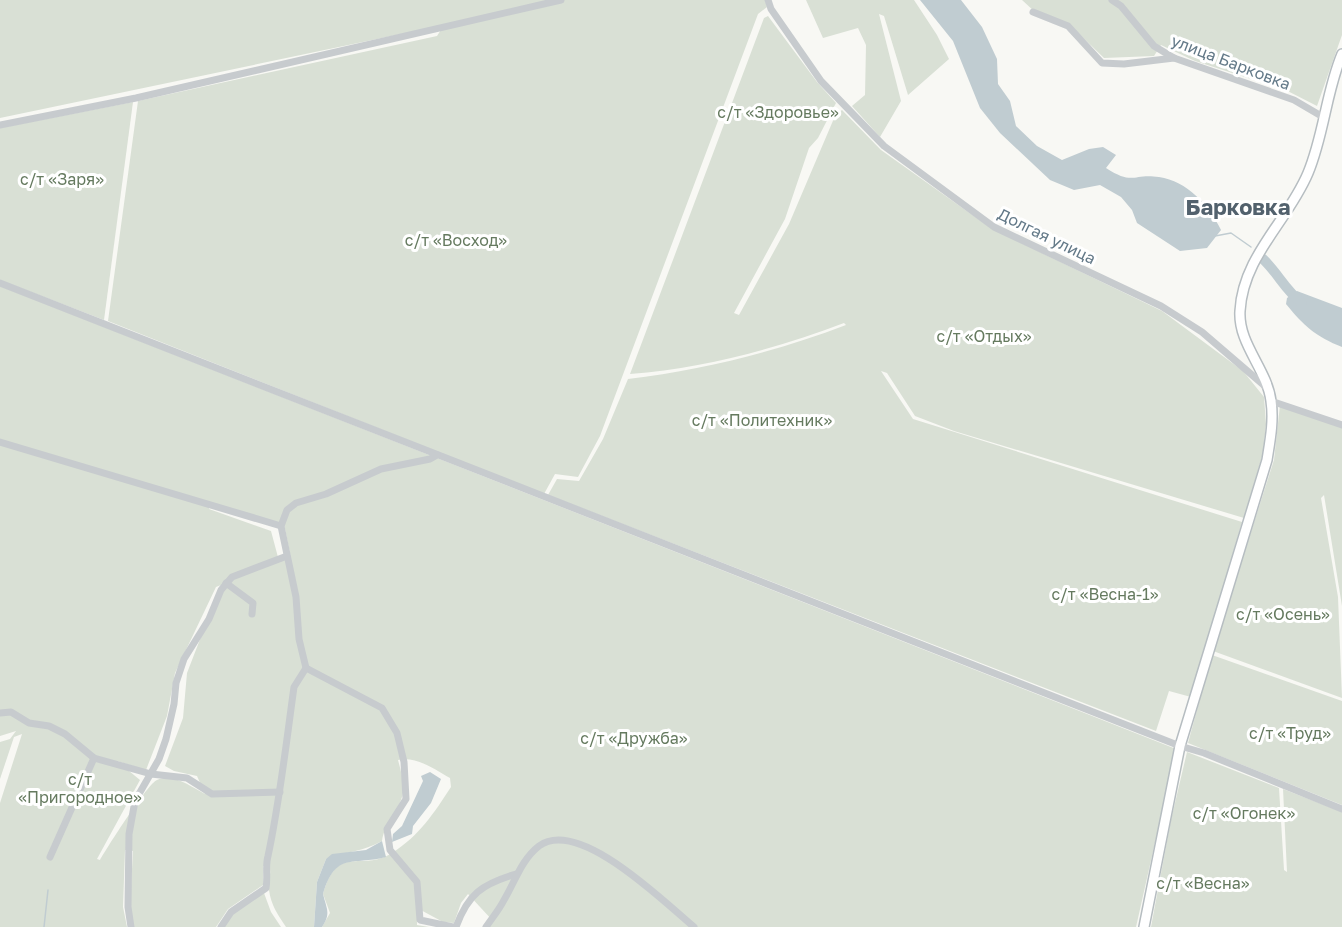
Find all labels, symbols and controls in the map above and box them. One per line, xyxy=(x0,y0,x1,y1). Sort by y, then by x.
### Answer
street label: улица Барковка xyxy=(1169,30,1293,94)
park label: с/т «Здоровье» xyxy=(717,102,839,122)
park label: с/т «Заря» xyxy=(20,169,104,189)
district label: Барковка xyxy=(1186,193,1290,220)
street label: Долгая улица xyxy=(995,204,1099,268)
park label: с/т «Восход» xyxy=(405,230,507,250)
park label: с/т «Отдых» xyxy=(936,326,1032,346)
park label: с/т «Политехник» xyxy=(692,410,832,430)
park label: с/т «Весна-1» xyxy=(1051,584,1159,604)
park label: с/т «Осень» xyxy=(1236,604,1330,624)
park label: с/т «Труд» xyxy=(1249,723,1331,743)
park label: с/т «Дружба» xyxy=(580,728,688,748)
park label: с/т «Пригородное» xyxy=(18,769,142,807)
park label: с/т «Огонек» xyxy=(1193,803,1296,823)
park label: с/т «Весна» xyxy=(1156,873,1250,893)

